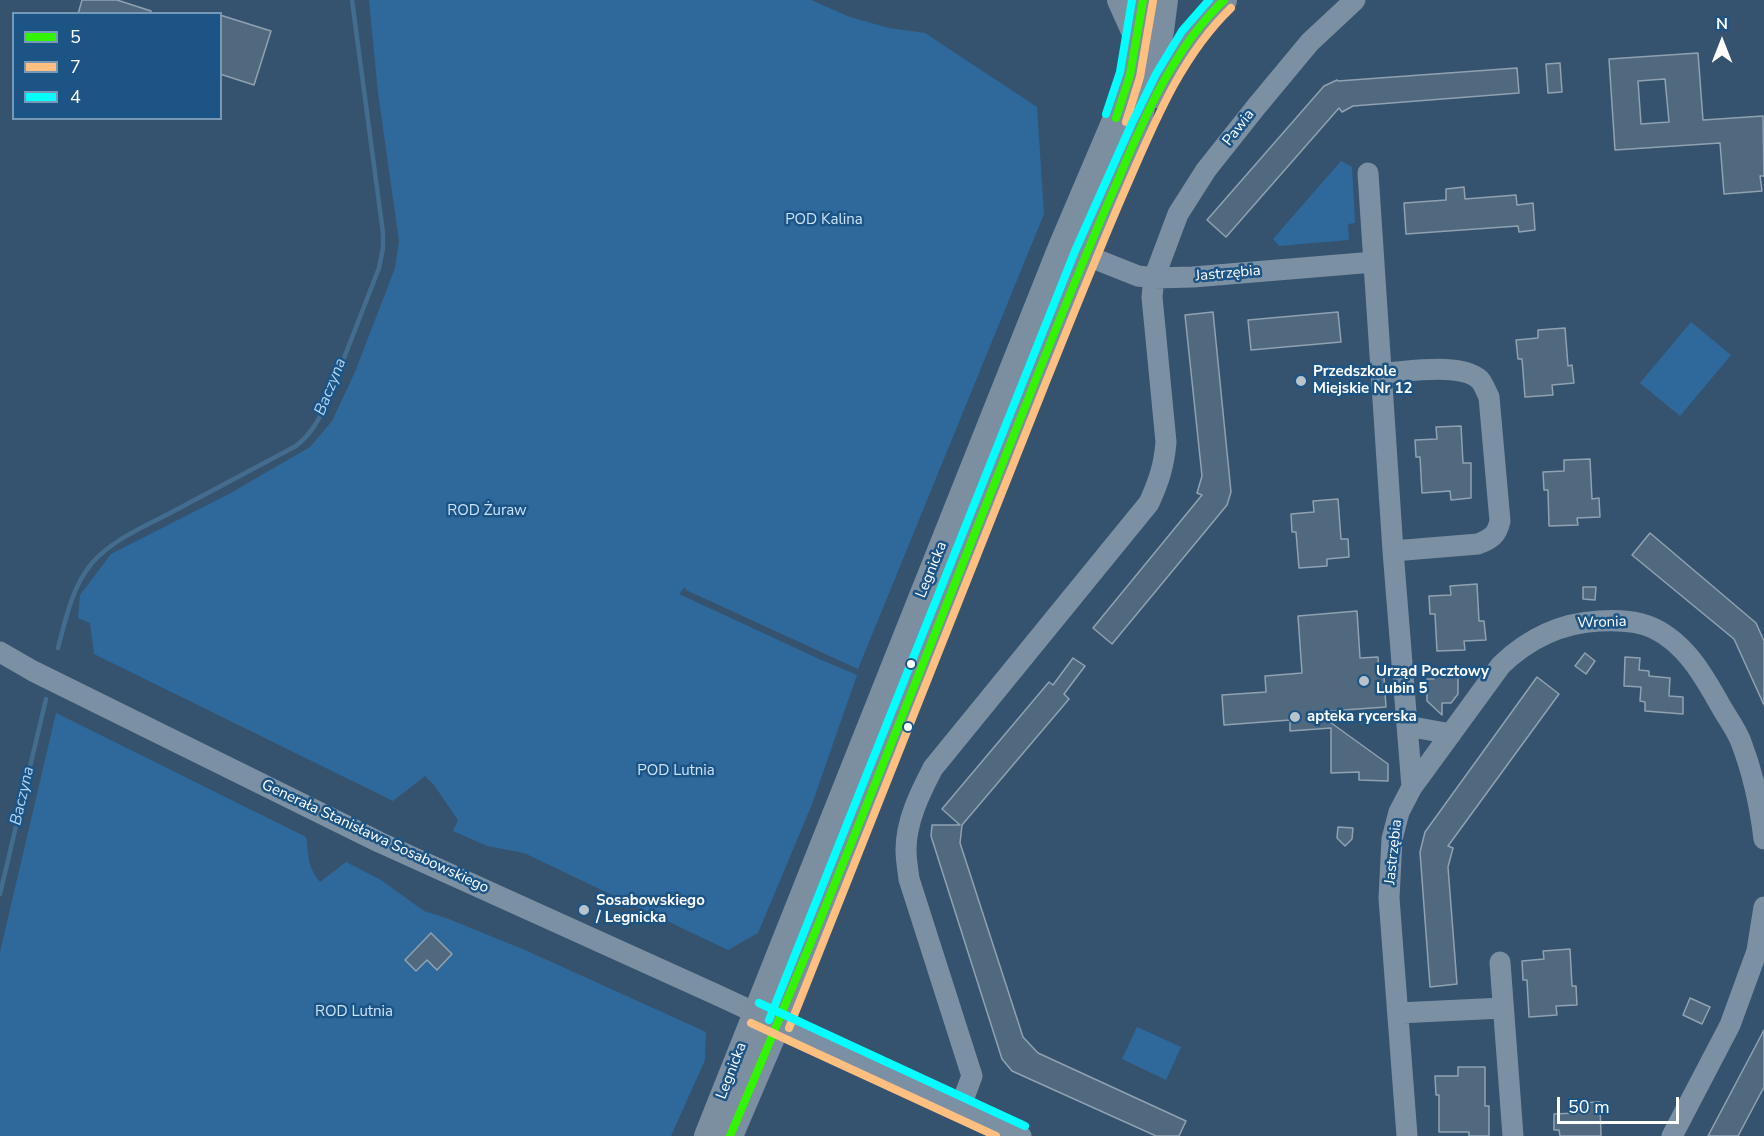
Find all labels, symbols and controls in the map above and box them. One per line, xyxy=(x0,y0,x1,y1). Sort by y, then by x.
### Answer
legend xyxy=(12,12,222,120)
north arrow xyxy=(1692,12,1752,72)
text: N xyxy=(1716,13,1728,35)
text: 5 xyxy=(70,25,81,49)
text: 7 xyxy=(70,55,81,79)
text: 4 xyxy=(70,85,81,109)
street label: Pawia xyxy=(1219,106,1259,150)
park label: POD Kalina xyxy=(785,211,863,229)
street label: Jastrzębia xyxy=(1195,262,1261,286)
water label: Baczyna xyxy=(311,356,351,418)
place label: Przedszkole Miejskie Nr 12 xyxy=(1313,363,1412,398)
marker: Przedszkole Miejskie Nr 12 xyxy=(1294,374,1308,388)
park label: ROD Żuraw xyxy=(447,502,527,520)
street label: Legnicka xyxy=(913,539,951,601)
street label: Wronia xyxy=(1577,613,1627,633)
unlabelled marker xyxy=(905,658,917,670)
place label: Urząd Pocztowy Lubin 5 xyxy=(1376,663,1489,698)
marker: Urząd Pocztowy Lubin 5 xyxy=(1357,674,1371,688)
place label: apteka rycerska xyxy=(1307,708,1417,726)
marker: apteka rycerska xyxy=(1288,710,1302,724)
unlabelled marker xyxy=(902,721,914,733)
park label: POD Lutnia xyxy=(637,762,715,780)
water label: Baczyna xyxy=(7,765,39,827)
street label: Generała Stanisława Sosabowskiego xyxy=(259,776,491,898)
street label: Jastrzębia xyxy=(1382,818,1406,886)
place label: Sosabowskiego / Legnicka xyxy=(596,892,705,927)
marker: Sosabowskiego / Legnicka xyxy=(577,903,591,917)
park label: ROD Lutnia xyxy=(315,1003,393,1021)
street label: Legnicka xyxy=(713,1040,751,1102)
scale bar xyxy=(1560,1085,1682,1123)
text: 50 m xyxy=(1568,1095,1610,1119)

